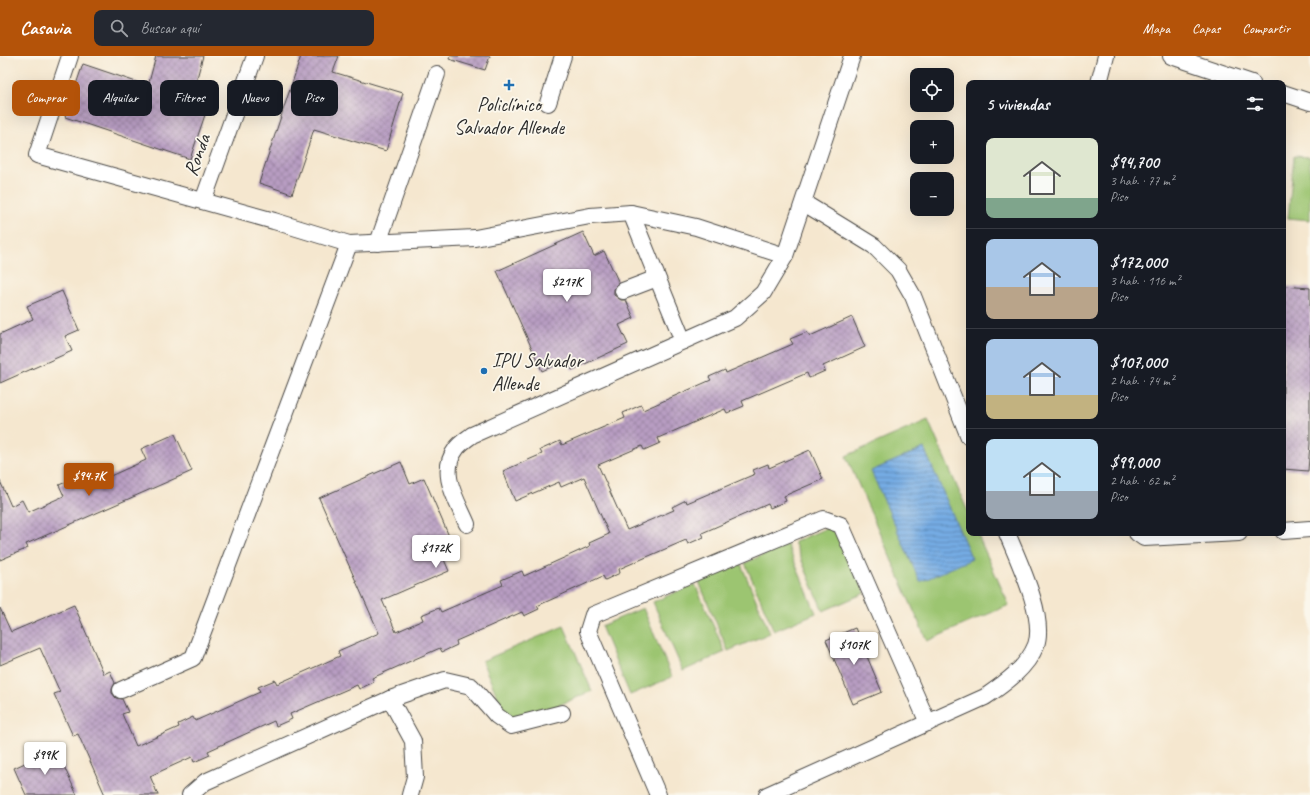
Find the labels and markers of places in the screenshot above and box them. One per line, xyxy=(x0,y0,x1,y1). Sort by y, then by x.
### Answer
marker: Policlínico Salvador Allende xyxy=(503,79,515,91)
place label: Policlínico Salvador Allende xyxy=(454,92,565,140)
pin: $217K xyxy=(539,269,595,303)
place label: IPU Salvador Allende xyxy=(492,348,584,396)
marker: IPU Salvador Allende xyxy=(479,366,489,376)
pin: $94.7K xyxy=(56,463,122,497)
pin: $172K xyxy=(408,535,464,569)
pin: $107K xyxy=(826,632,882,666)
pin: $99K xyxy=(21,742,69,776)

